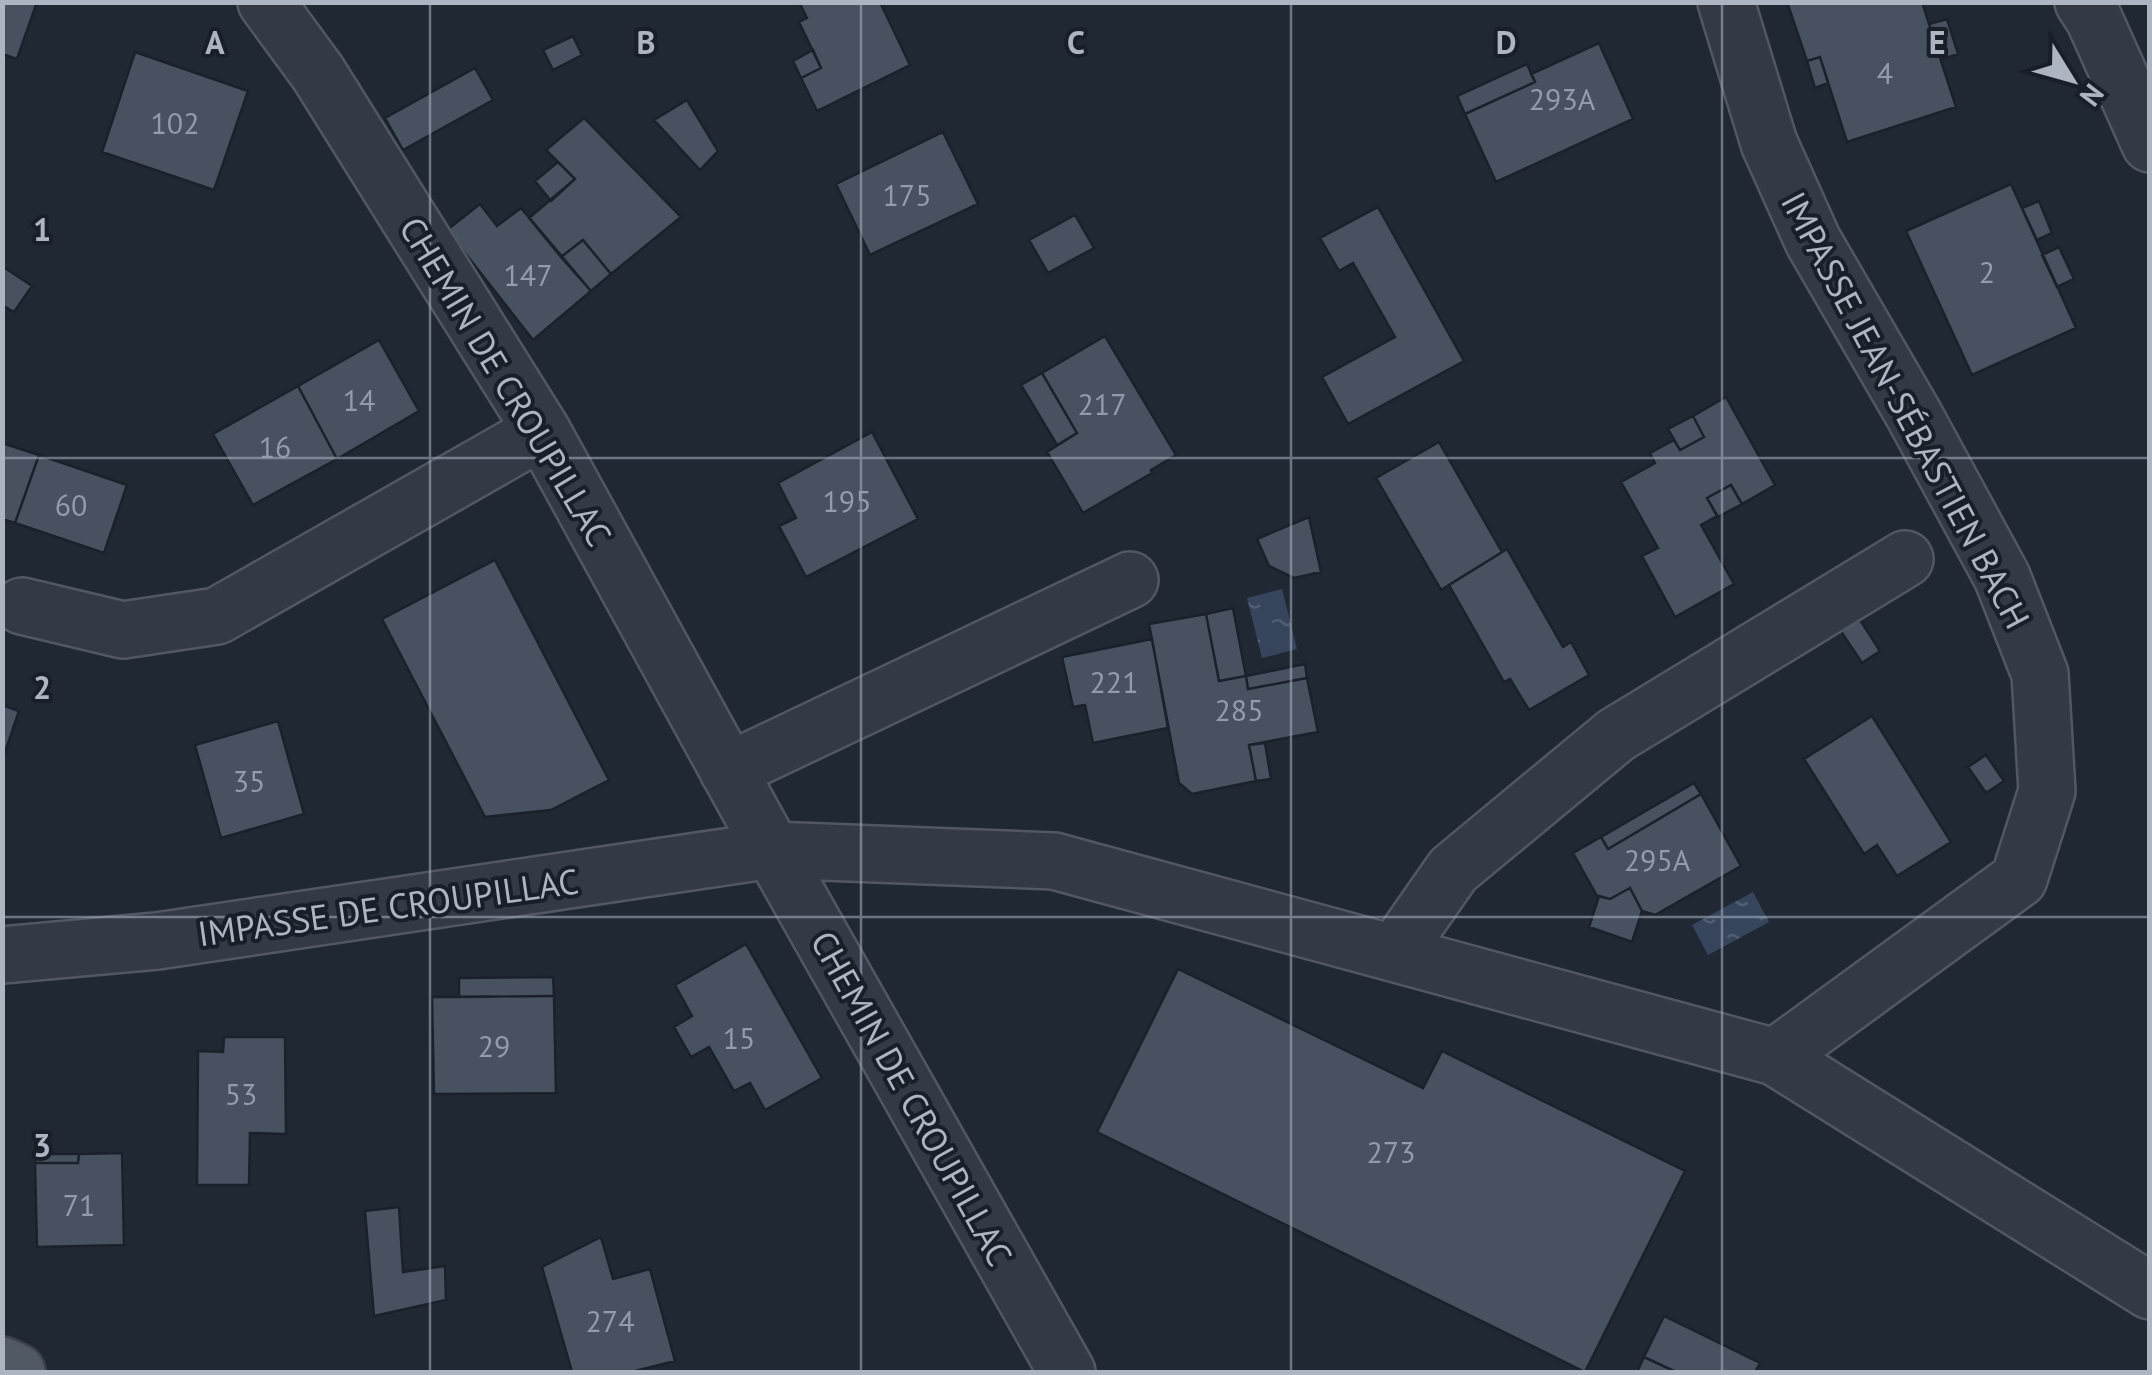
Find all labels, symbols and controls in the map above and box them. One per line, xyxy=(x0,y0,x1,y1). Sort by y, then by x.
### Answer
text: A xyxy=(205,21,225,63)
text: B xyxy=(637,21,655,63)
text: C xyxy=(1067,21,1085,63)
text: D xyxy=(1496,21,1516,63)
text: E xyxy=(1929,21,1945,63)
north arrow xyxy=(2022,30,2122,130)
house number: 4 xyxy=(1877,53,1893,92)
text: N xyxy=(2072,77,2113,114)
house number: 293A xyxy=(1529,79,1596,118)
house number: 102 xyxy=(150,103,200,142)
house number: 175 xyxy=(882,175,932,214)
street label: IMPASSE JEAN-SÉBASTIEN BACH xyxy=(1771,184,2041,636)
text: 1 xyxy=(33,208,51,250)
street label: CHEMIN DE CROUPILLAC xyxy=(390,208,622,554)
house number: 2 xyxy=(1979,252,1995,291)
house number: 147 xyxy=(503,255,553,294)
house number: 14 xyxy=(343,380,375,419)
house number: 217 xyxy=(1077,384,1127,423)
house number: 16 xyxy=(259,427,291,466)
house number: 195 xyxy=(822,481,872,520)
house number: 60 xyxy=(55,485,87,524)
house number: 221 xyxy=(1089,662,1139,701)
text: 2 xyxy=(33,666,51,708)
house number: 285 xyxy=(1214,690,1264,729)
house number: 35 xyxy=(233,761,265,800)
house number: 295A xyxy=(1624,840,1691,879)
street label: IMPASSE DE CROUPILLAC xyxy=(195,858,581,956)
street label: CHEMIN DE CROUPILLAC xyxy=(801,923,1023,1273)
house number: 15 xyxy=(723,1018,755,1057)
house number: 29 xyxy=(478,1026,510,1065)
house number: 53 xyxy=(225,1074,257,1113)
text: 3 xyxy=(33,1124,51,1166)
house number: 273 xyxy=(1366,1132,1416,1171)
house number: 71 xyxy=(63,1185,95,1224)
house number: 274 xyxy=(585,1301,635,1340)

